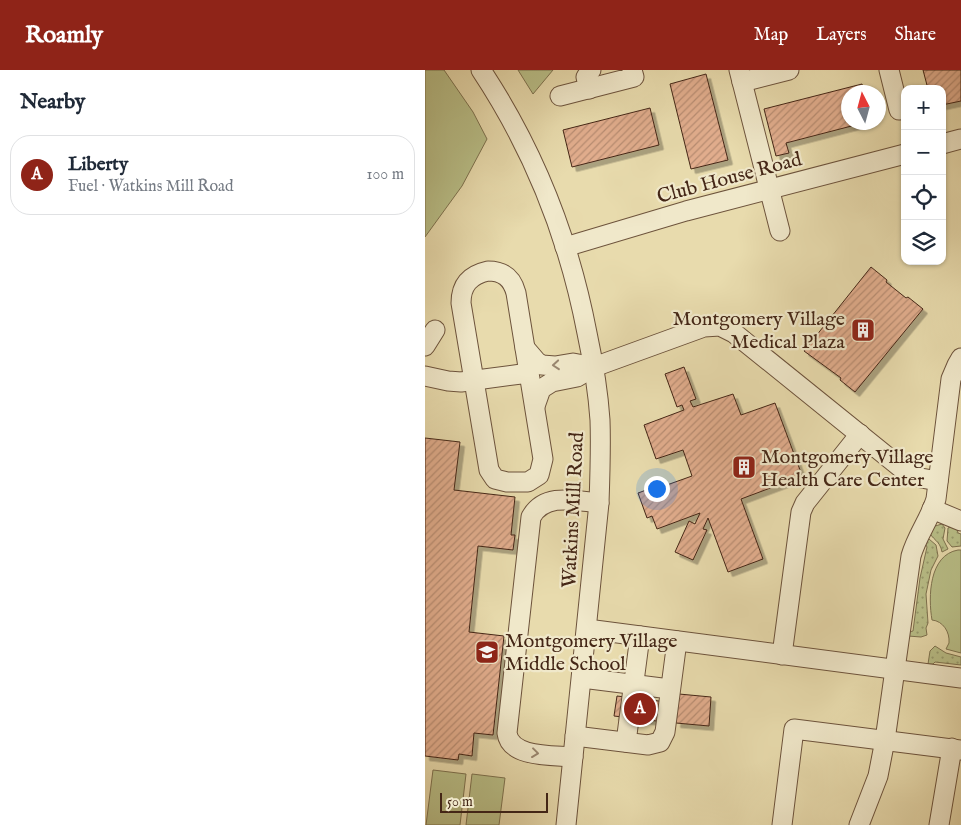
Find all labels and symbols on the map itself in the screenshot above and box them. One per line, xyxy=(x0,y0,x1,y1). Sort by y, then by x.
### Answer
north arrow xyxy=(841,85,886,130)
street label: Club House Road xyxy=(654,147,805,210)
place label: Montgomery Village Medical Plaza xyxy=(673,307,845,355)
building icon: Montgomery Village Medical Plaza xyxy=(850,317,876,343)
one-way arrow xyxy=(552,359,560,370)
street label: Watkins Mill Road xyxy=(557,431,590,589)
place label: Montgomery Village Health Care Center xyxy=(761,445,934,493)
building icon: Montgomery Village Health Care Center xyxy=(731,454,757,480)
your location xyxy=(644,476,670,502)
place label: Montgomery Village Middle School xyxy=(505,629,678,677)
school or university icon: Montgomery Village Middle School xyxy=(474,639,500,665)
pin: A xyxy=(624,690,656,728)
one-way arrow xyxy=(531,747,539,758)
scale bar xyxy=(440,790,547,813)

